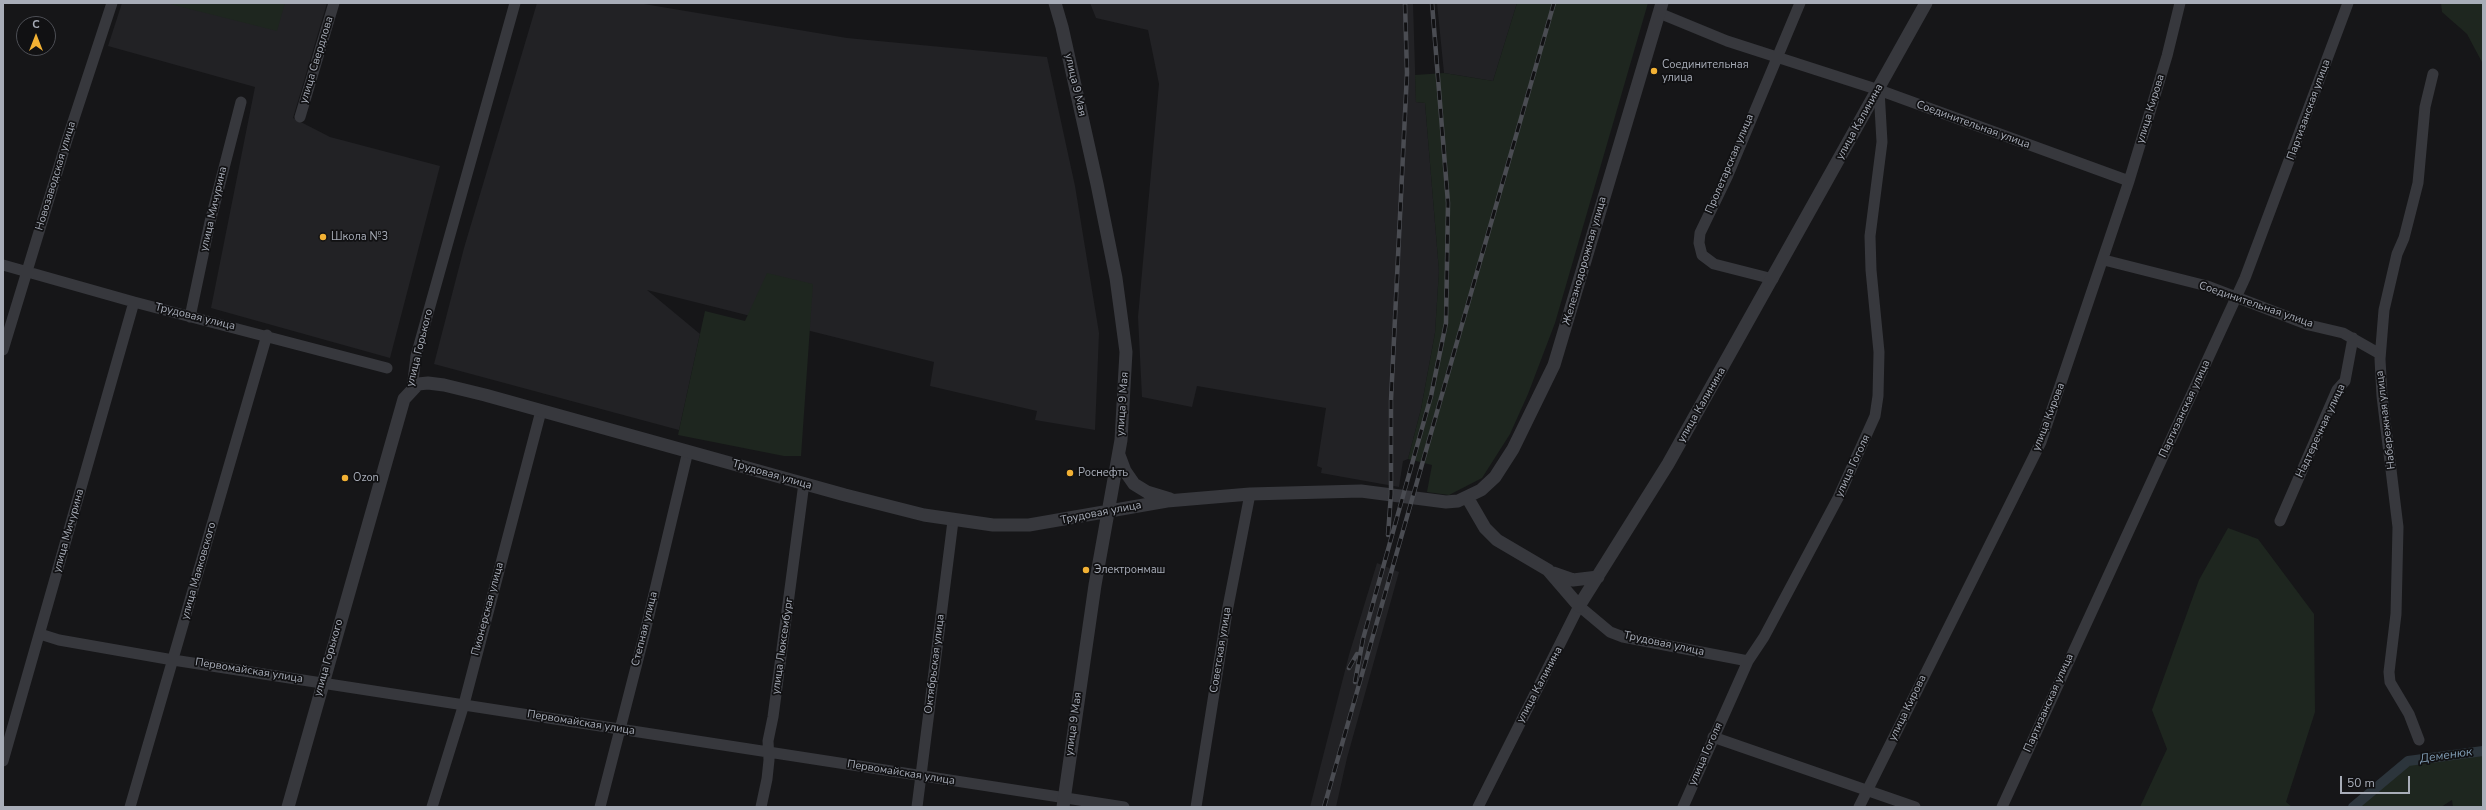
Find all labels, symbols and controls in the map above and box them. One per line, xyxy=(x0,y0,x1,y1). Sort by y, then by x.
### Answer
street label: улица Свердлова xyxy=(297,15,337,105)
north arrow xyxy=(16,16,56,56)
text: С xyxy=(32,17,40,32)
street label: улица 9 Мая xyxy=(1061,52,1089,118)
place label: Соединительная улица xyxy=(1662,58,1749,84)
street label: Партизанская улица xyxy=(2285,58,2333,162)
marker: Соединительная улица xyxy=(1649,66,1659,76)
street label: улица Кирова xyxy=(2134,73,2168,145)
street label: улица Калинина xyxy=(1834,82,1886,162)
street label: Соединительная улица xyxy=(1914,98,2032,152)
street label: Пролетарская улица xyxy=(1703,112,1757,216)
street label: Новозаводская улица xyxy=(33,120,79,232)
street label: улица Мичурина xyxy=(198,165,230,253)
street label: Железнодорожная улица xyxy=(1560,195,1610,327)
place label: Школа №3 xyxy=(331,230,388,244)
marker: Школа №3 xyxy=(318,232,328,242)
street label: Соединительная улица xyxy=(2197,279,2315,331)
street label: Трудовая улица xyxy=(154,301,236,333)
street label: улица Горького xyxy=(404,308,436,388)
street label: Партизанская улица xyxy=(2157,358,2213,460)
street label: улица Калинина xyxy=(1675,365,1729,445)
street label: Набережная улица xyxy=(2373,370,2399,470)
street label: улица 9 Мая xyxy=(1114,372,1132,436)
street label: улица Кирова xyxy=(2030,381,2068,453)
street label: Надтеречная улица xyxy=(2293,382,2349,480)
street label: улица Гоголя xyxy=(1833,433,1873,499)
street label: Трудовая улица xyxy=(731,457,813,493)
place label: Роснефть xyxy=(1078,466,1128,480)
marker: Роснефть xyxy=(1065,468,1075,478)
place label: Ozon xyxy=(353,471,379,485)
marker: Ozon xyxy=(340,473,350,483)
street label: улица Мичурина xyxy=(51,488,87,574)
street label: Трудовая улица xyxy=(1060,499,1142,527)
street label: улица Маяковского xyxy=(179,521,219,621)
street label: Пионерская улица xyxy=(469,561,507,657)
place label: Электронмаш xyxy=(1094,563,1165,577)
marker: Электронмаш xyxy=(1081,565,1091,575)
street label: Степная улица xyxy=(629,590,661,668)
street label: улица Люксембург xyxy=(770,597,796,695)
street label: Советская улица xyxy=(1208,606,1234,694)
street label: Октябрьская улица xyxy=(922,614,948,714)
street label: улица Горького xyxy=(312,618,346,698)
street label: Трудовая улица xyxy=(1623,629,1705,659)
street label: улица Калинина xyxy=(1514,645,1566,725)
street label: Партизанская улица xyxy=(2021,652,2077,754)
street label: Первомайская улица xyxy=(194,656,304,686)
street label: улица Кирова xyxy=(1886,673,1930,743)
street label: улица 9 Мая xyxy=(1063,691,1085,757)
street label: Первомайская улица xyxy=(526,708,636,738)
street label: улица Гоголя xyxy=(1686,720,1726,788)
water label: Деменюк xyxy=(2419,745,2473,767)
street label: Первомайская улица xyxy=(846,758,956,788)
scale bar xyxy=(2342,768,2412,794)
text: 50 m xyxy=(2347,775,2375,791)

